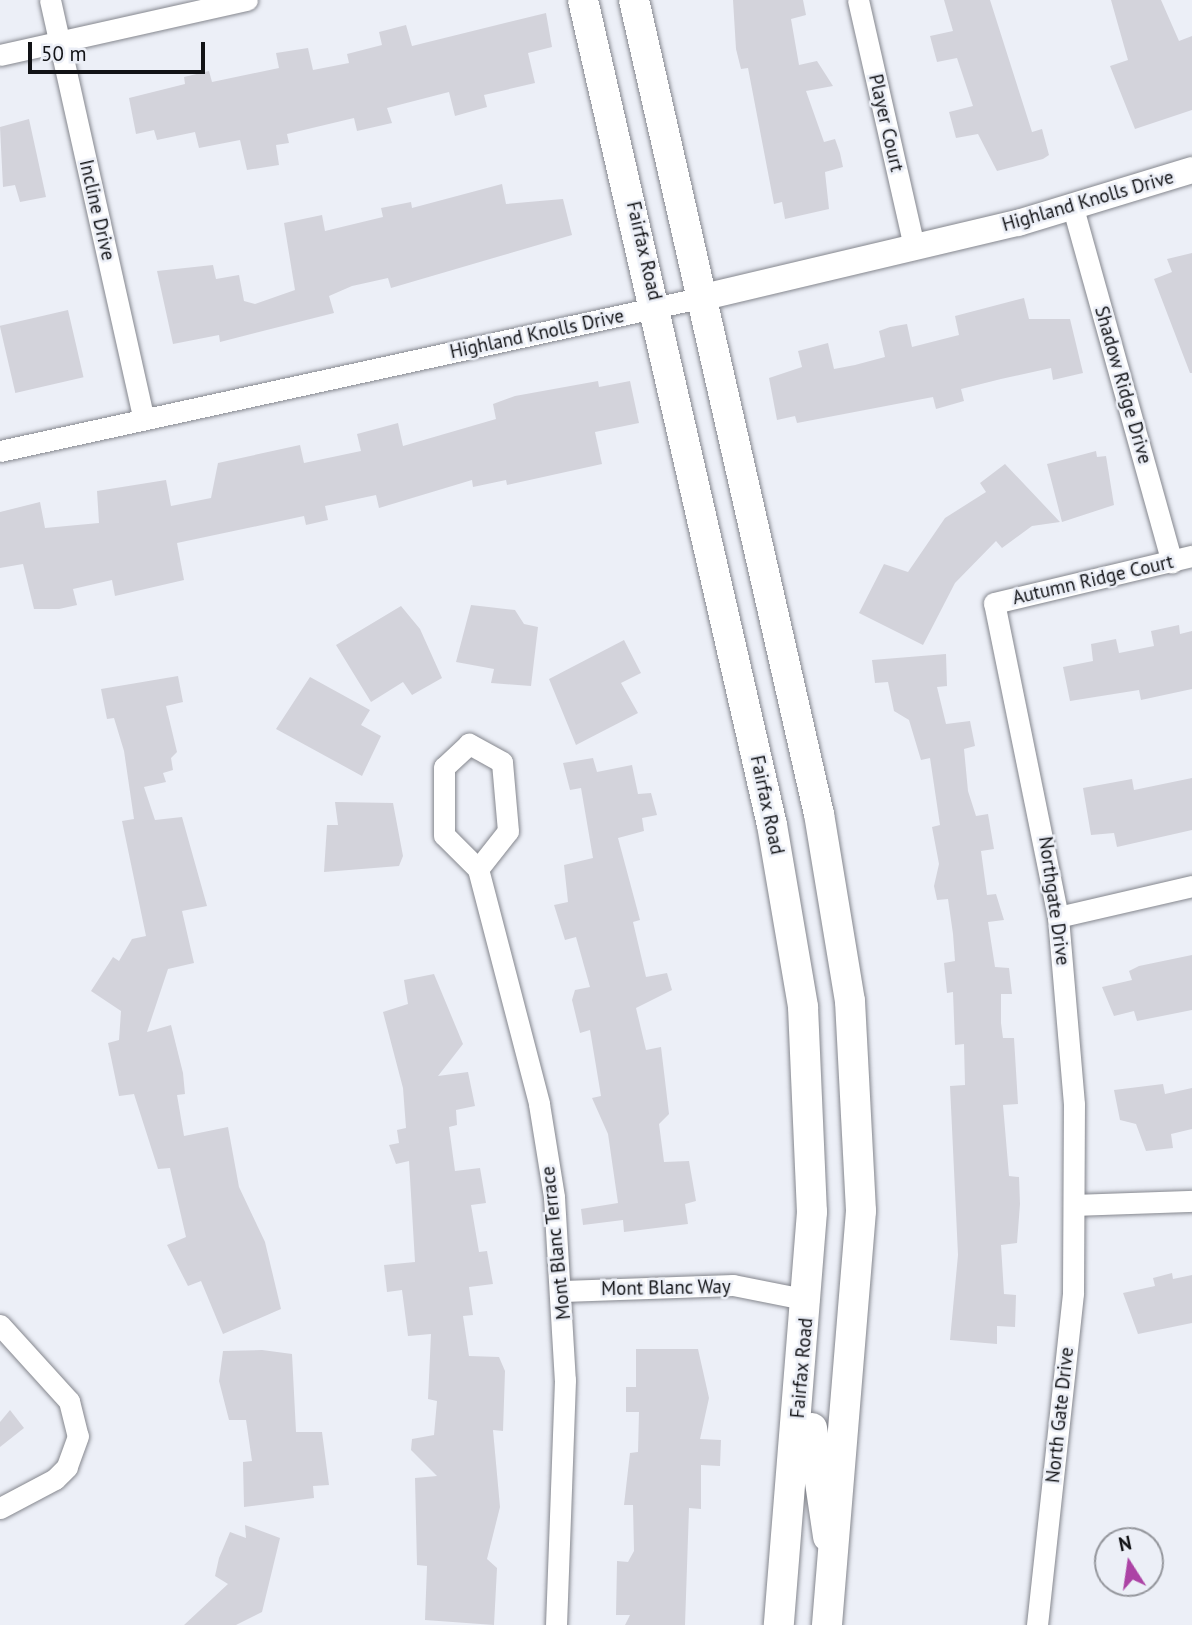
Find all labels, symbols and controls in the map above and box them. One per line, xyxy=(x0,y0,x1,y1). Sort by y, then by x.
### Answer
scale bar xyxy=(32,28,208,72)
text: 50 m xyxy=(41,40,87,67)
street label: Player Court xyxy=(864,72,908,174)
street label: Incline Drive xyxy=(74,157,120,263)
street label: Highland Knolls Drive xyxy=(1000,166,1176,236)
street label: Fairfax Road xyxy=(621,199,667,303)
street label: Shadow Ridge Drive xyxy=(1090,303,1156,467)
street label: Highland Knolls Drive xyxy=(448,304,626,364)
street label: Autumn Ridge Court xyxy=(1010,550,1176,610)
street label: Fairfax Road xyxy=(745,753,789,857)
street label: Northgate Drive xyxy=(1034,835,1074,967)
street label: Mont Blanc Terrace xyxy=(537,1165,575,1321)
street label: Mont Blanc Way xyxy=(601,1275,731,1301)
street label: Fairfax Road xyxy=(786,1317,818,1419)
street label: North Gate Drive xyxy=(1042,1346,1078,1484)
north arrow xyxy=(1094,1527,1164,1597)
text: N xyxy=(1116,1530,1134,1556)

